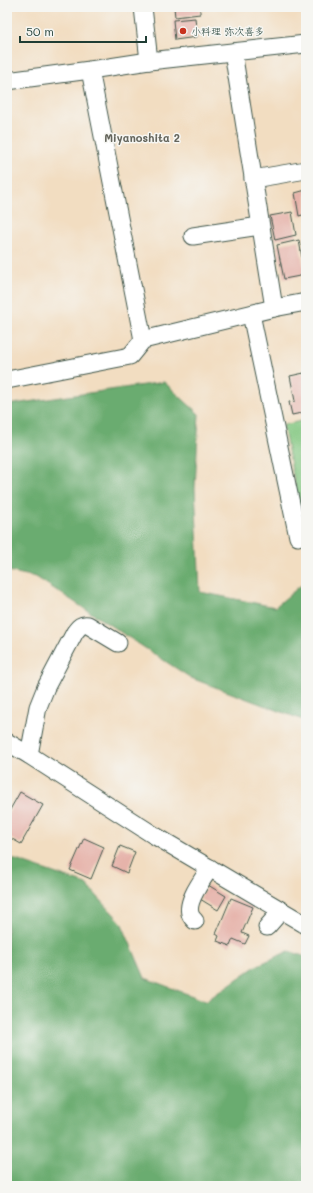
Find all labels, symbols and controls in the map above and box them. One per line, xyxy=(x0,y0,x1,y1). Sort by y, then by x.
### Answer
scale bar xyxy=(20,18,146,44)
text: 50 m xyxy=(26,23,54,39)
place label: 小料理 弥次喜多 xyxy=(191,24,264,38)
marker: 小料理 弥次喜多 xyxy=(178,26,188,36)
district label: Miyanoshita 2 xyxy=(104,130,180,145)

